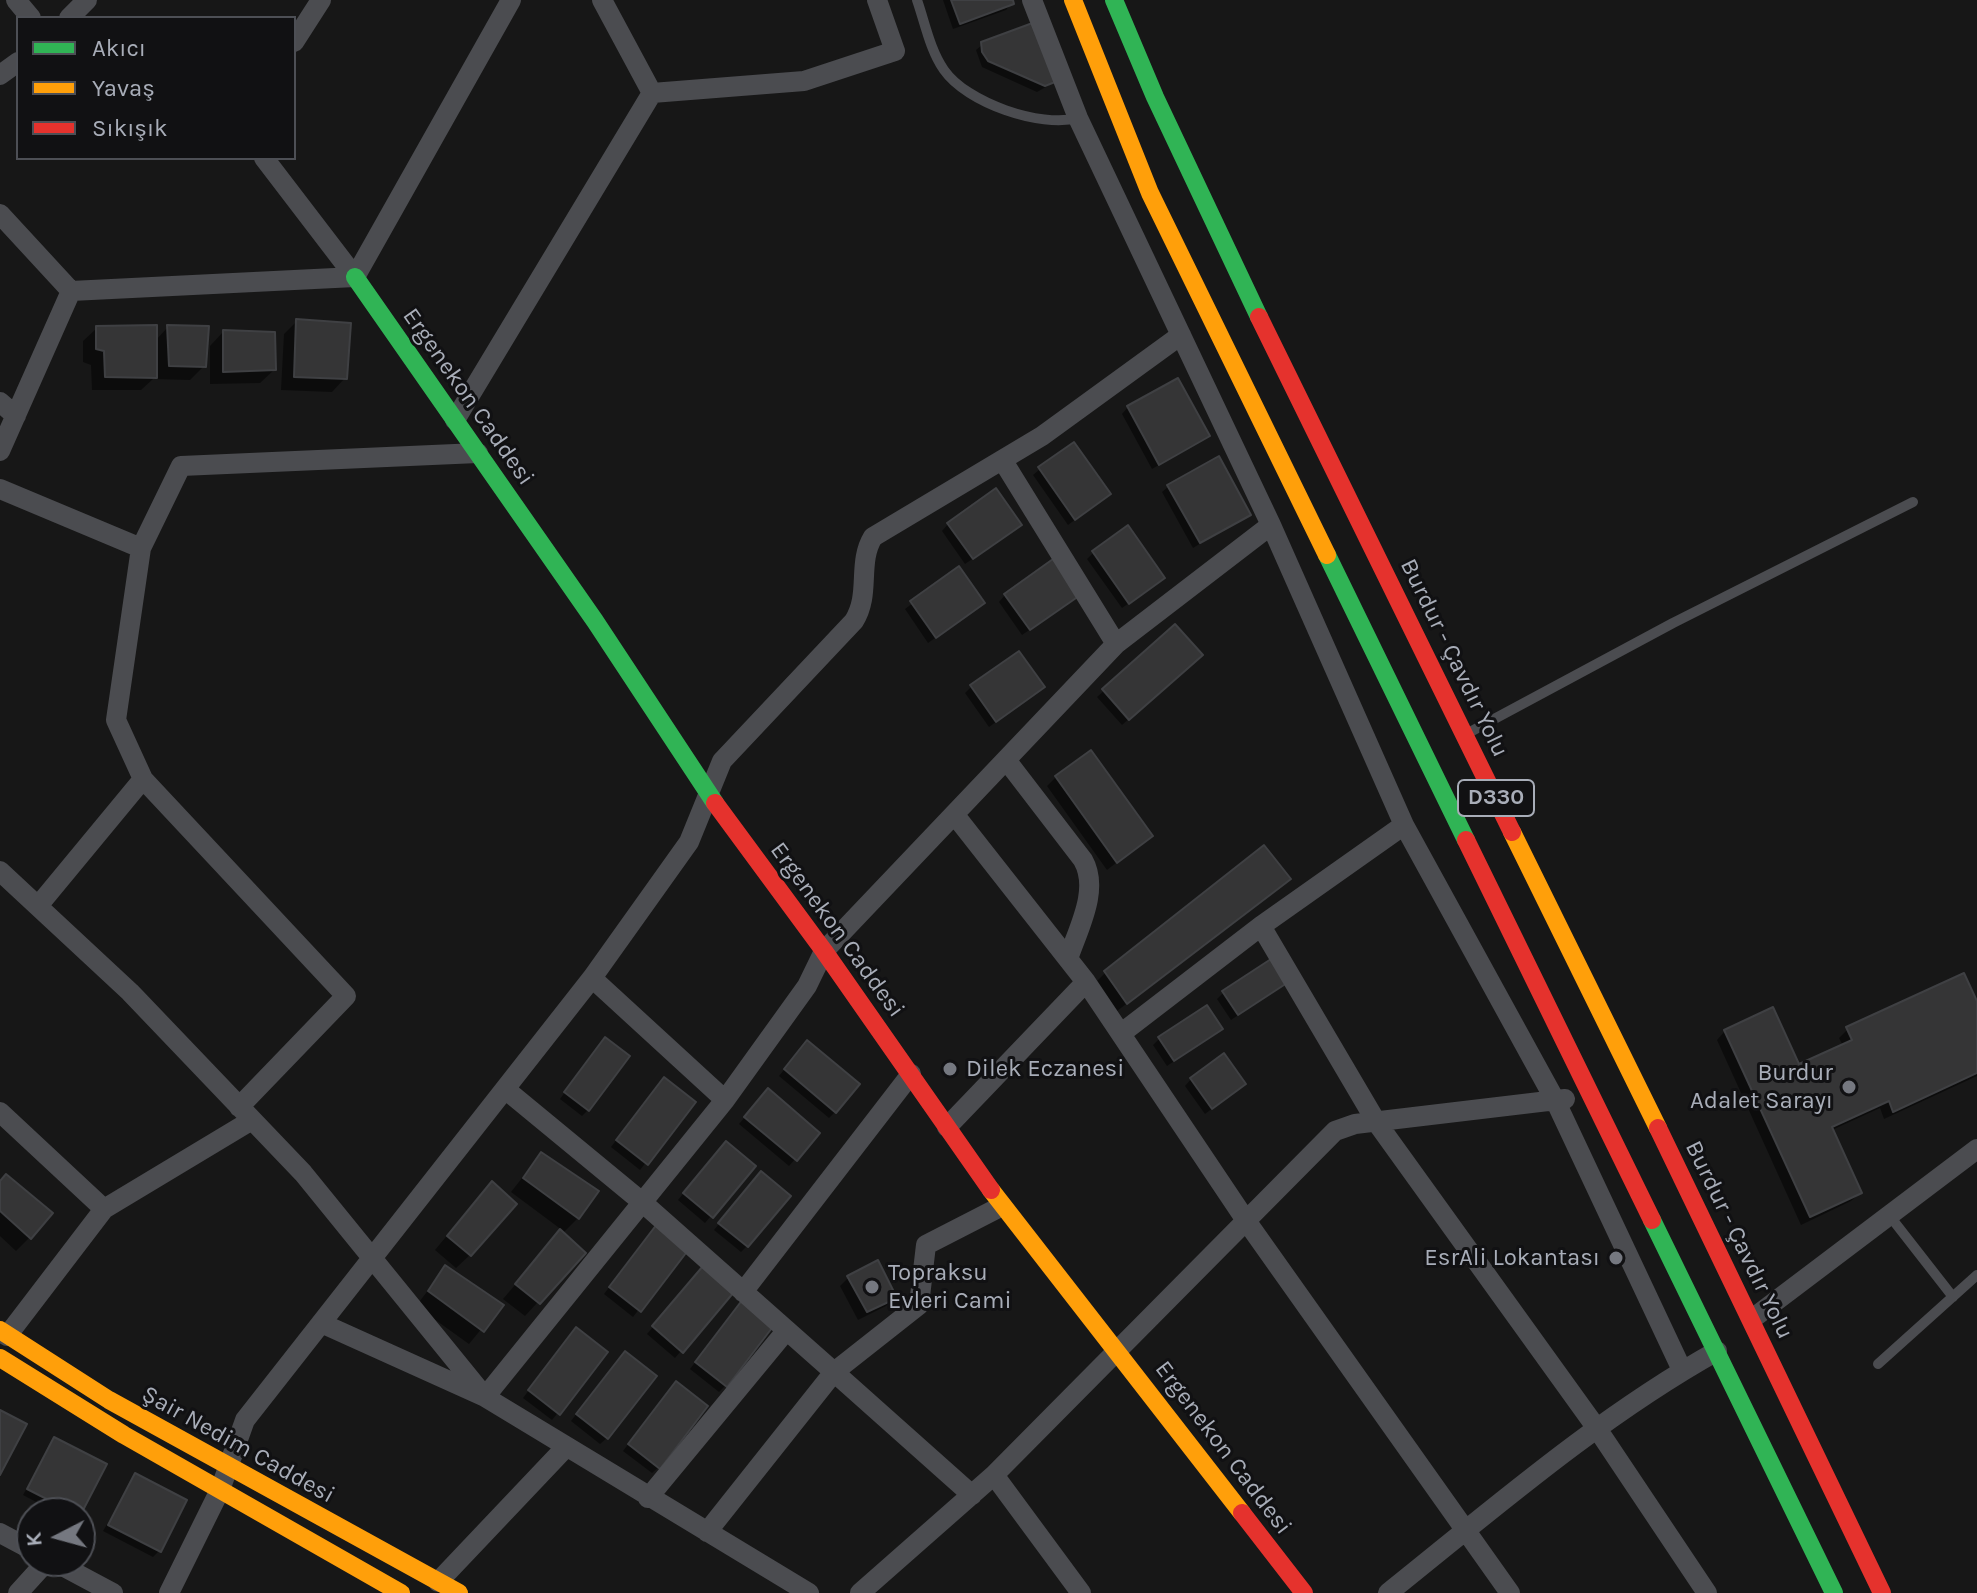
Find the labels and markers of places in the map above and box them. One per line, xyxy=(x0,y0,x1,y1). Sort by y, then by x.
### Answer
place label: Dilek Eczanesi xyxy=(966,1055,1124,1083)
place label: Burdur Adalet Sarayı xyxy=(1690,1059,1833,1115)
marker: Dilek Eczanesi xyxy=(941,1060,959,1078)
marker: Burdur Adalet Sarayı xyxy=(1840,1078,1858,1096)
place label: EsrAli Lokantası xyxy=(1424,1244,1600,1272)
marker: EsrAli Lokantası xyxy=(1607,1249,1625,1267)
place label: Topraksu Evleri Cami xyxy=(888,1259,1012,1315)
marker: Topraksu Evleri Cami xyxy=(863,1278,881,1296)

